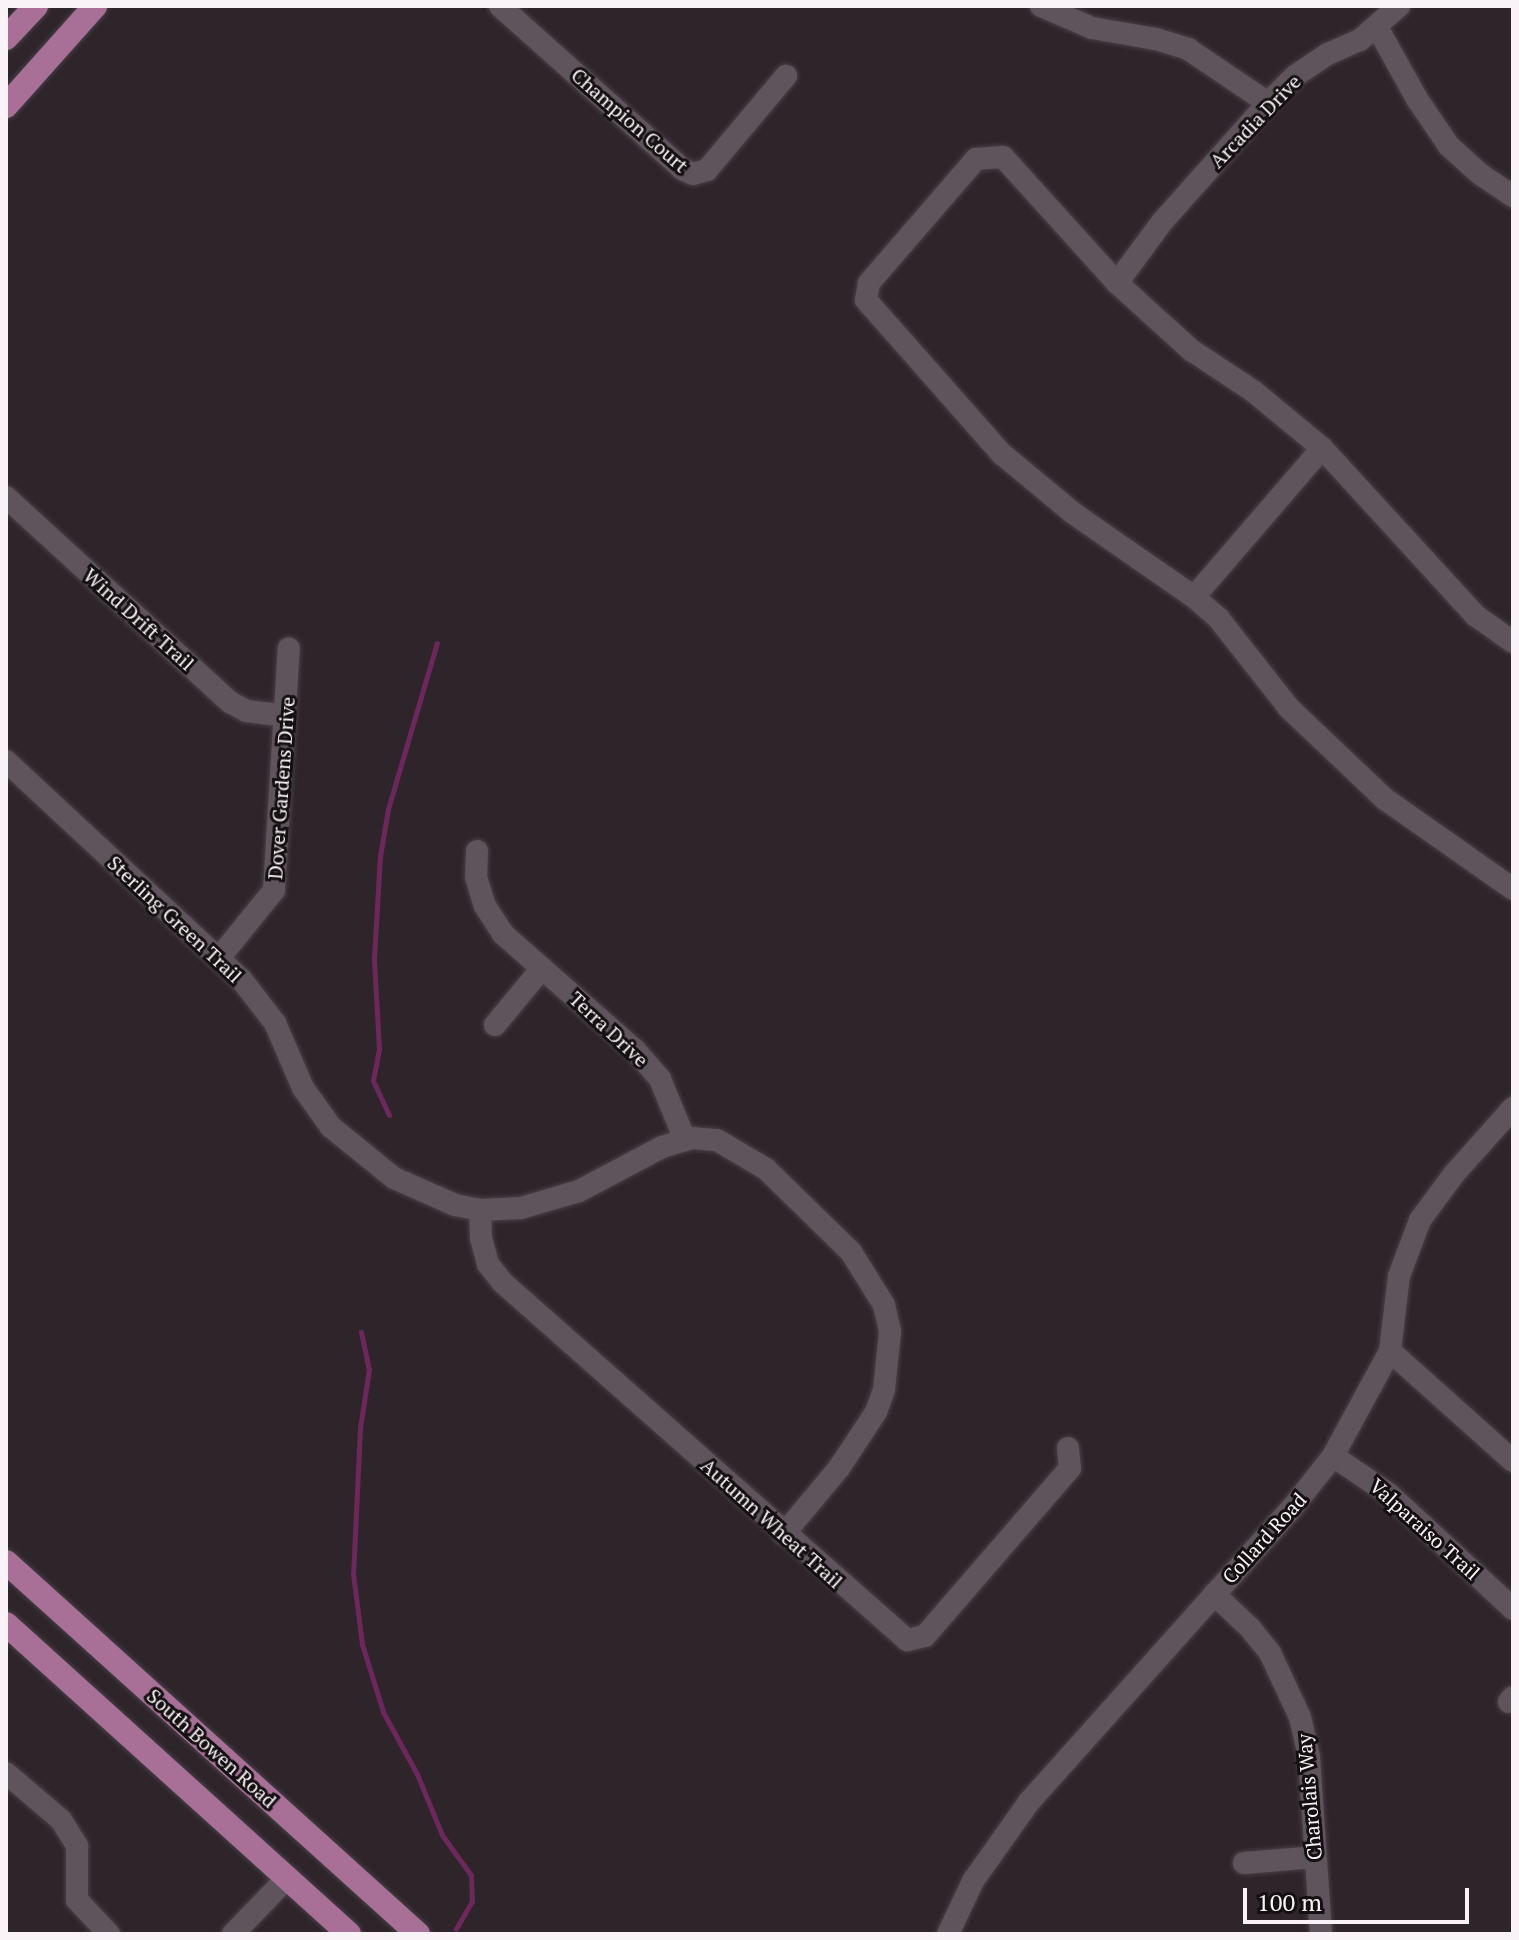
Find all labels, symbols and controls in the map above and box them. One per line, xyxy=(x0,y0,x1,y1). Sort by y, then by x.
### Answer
street label: Champion Court xyxy=(567,63,693,177)
street label: Arcadia Drive xyxy=(1205,69,1305,173)
street label: Wind Drift Trail xyxy=(79,563,199,675)
street label: Dover Gardens Drive xyxy=(263,696,299,880)
street label: Sterling Green Trail xyxy=(103,851,247,987)
street label: Terra Drive xyxy=(565,986,653,1072)
street label: Autumn Wheat Trail xyxy=(696,1453,848,1593)
street label: Valparaiso Trail xyxy=(1365,1473,1485,1585)
street label: Collard Road xyxy=(1217,1488,1311,1588)
street label: South Bowen Road xyxy=(142,1683,282,1813)
street label: Charolais Way xyxy=(1292,1733,1326,1861)
scale bar xyxy=(1247,1872,1473,1922)
text: 100 m xyxy=(1257,1886,1322,1918)

